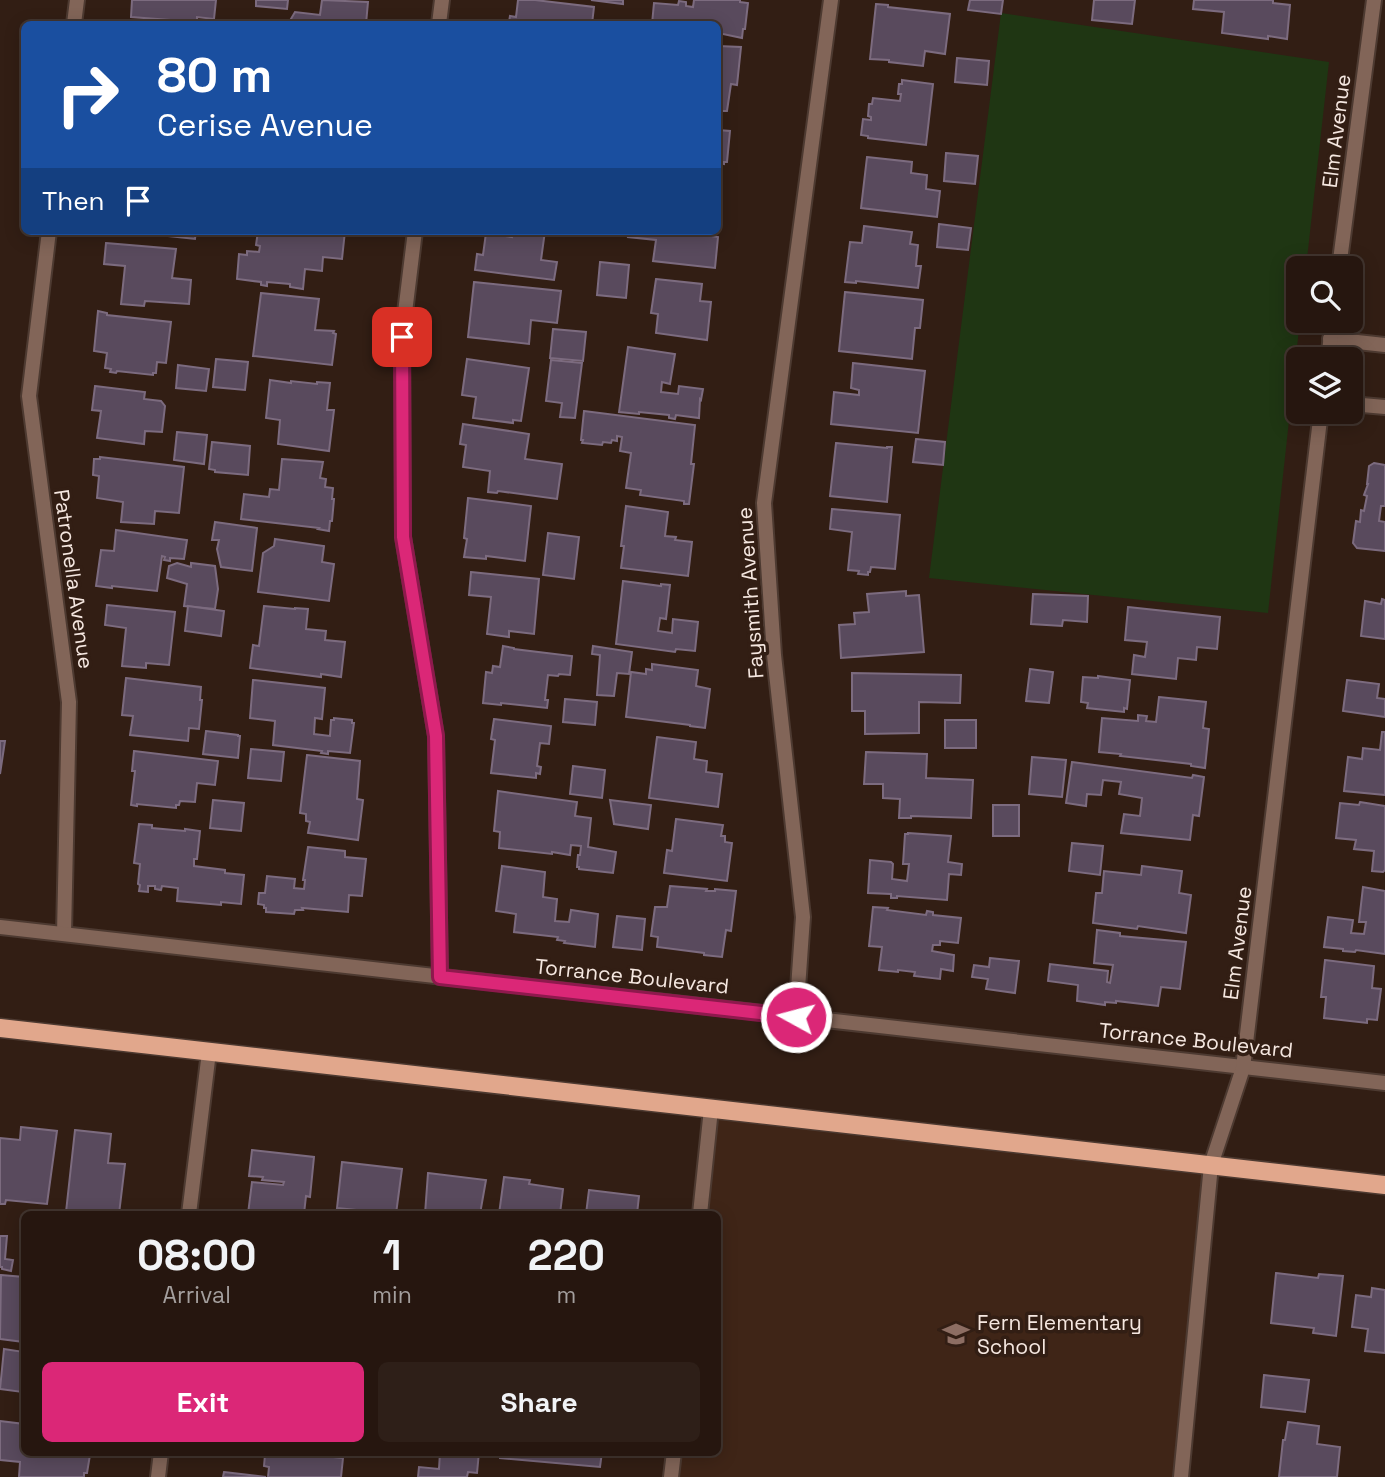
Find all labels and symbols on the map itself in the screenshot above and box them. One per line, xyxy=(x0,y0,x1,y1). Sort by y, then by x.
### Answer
street label: Elm Avenue xyxy=(1316,73,1356,189)
pin xyxy=(372,307,432,367)
street label: Patronella Avenue xyxy=(48,488,100,670)
street label: Faysmith Avenue xyxy=(731,506,769,680)
street label: Elm Avenue xyxy=(1217,885,1257,1001)
street label: Torrance Boulevard xyxy=(534,952,730,1000)
position arrow xyxy=(759,980,833,1054)
street label: Torrance Boulevard xyxy=(1098,1016,1294,1064)
place label: Fern Elementary School xyxy=(977,1309,1142,1360)
school or university icon: Fern Elementary School xyxy=(941,1319,971,1349)

